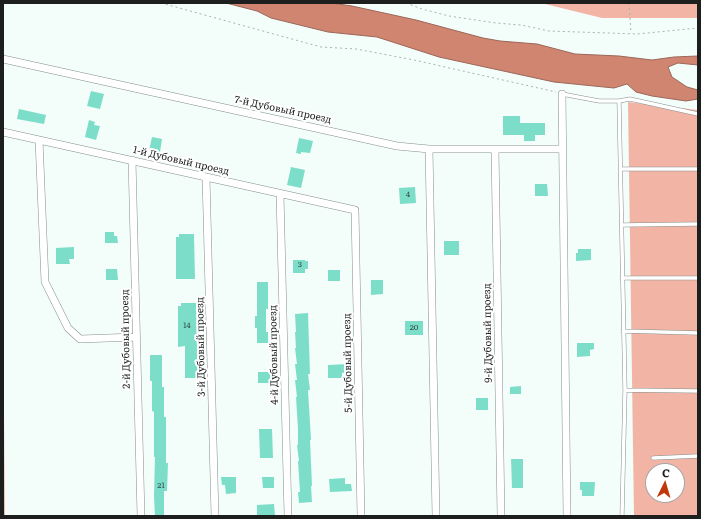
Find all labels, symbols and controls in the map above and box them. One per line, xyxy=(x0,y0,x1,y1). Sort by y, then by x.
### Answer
street label: 7-й Дубовый проезд xyxy=(233,94,333,126)
street label: 1-й Дубовый проезд xyxy=(132,144,230,178)
house number: 4 xyxy=(406,190,410,200)
house number: 3 xyxy=(298,260,302,270)
street label: 9-й Дубовый проезд xyxy=(481,283,495,383)
street label: 2-й Дубовый проезд xyxy=(119,289,133,389)
street label: 3-й Дубовый проезд xyxy=(194,297,208,397)
street label: 4-й Дубовый проезд xyxy=(267,305,281,405)
street label: 5-й Дубовый проезд xyxy=(341,313,355,413)
house number: 14 xyxy=(183,321,191,331)
house number: 20 xyxy=(410,323,418,333)
north arrow xyxy=(645,463,685,503)
text: С xyxy=(661,464,671,480)
house number: 21 xyxy=(157,481,165,491)

